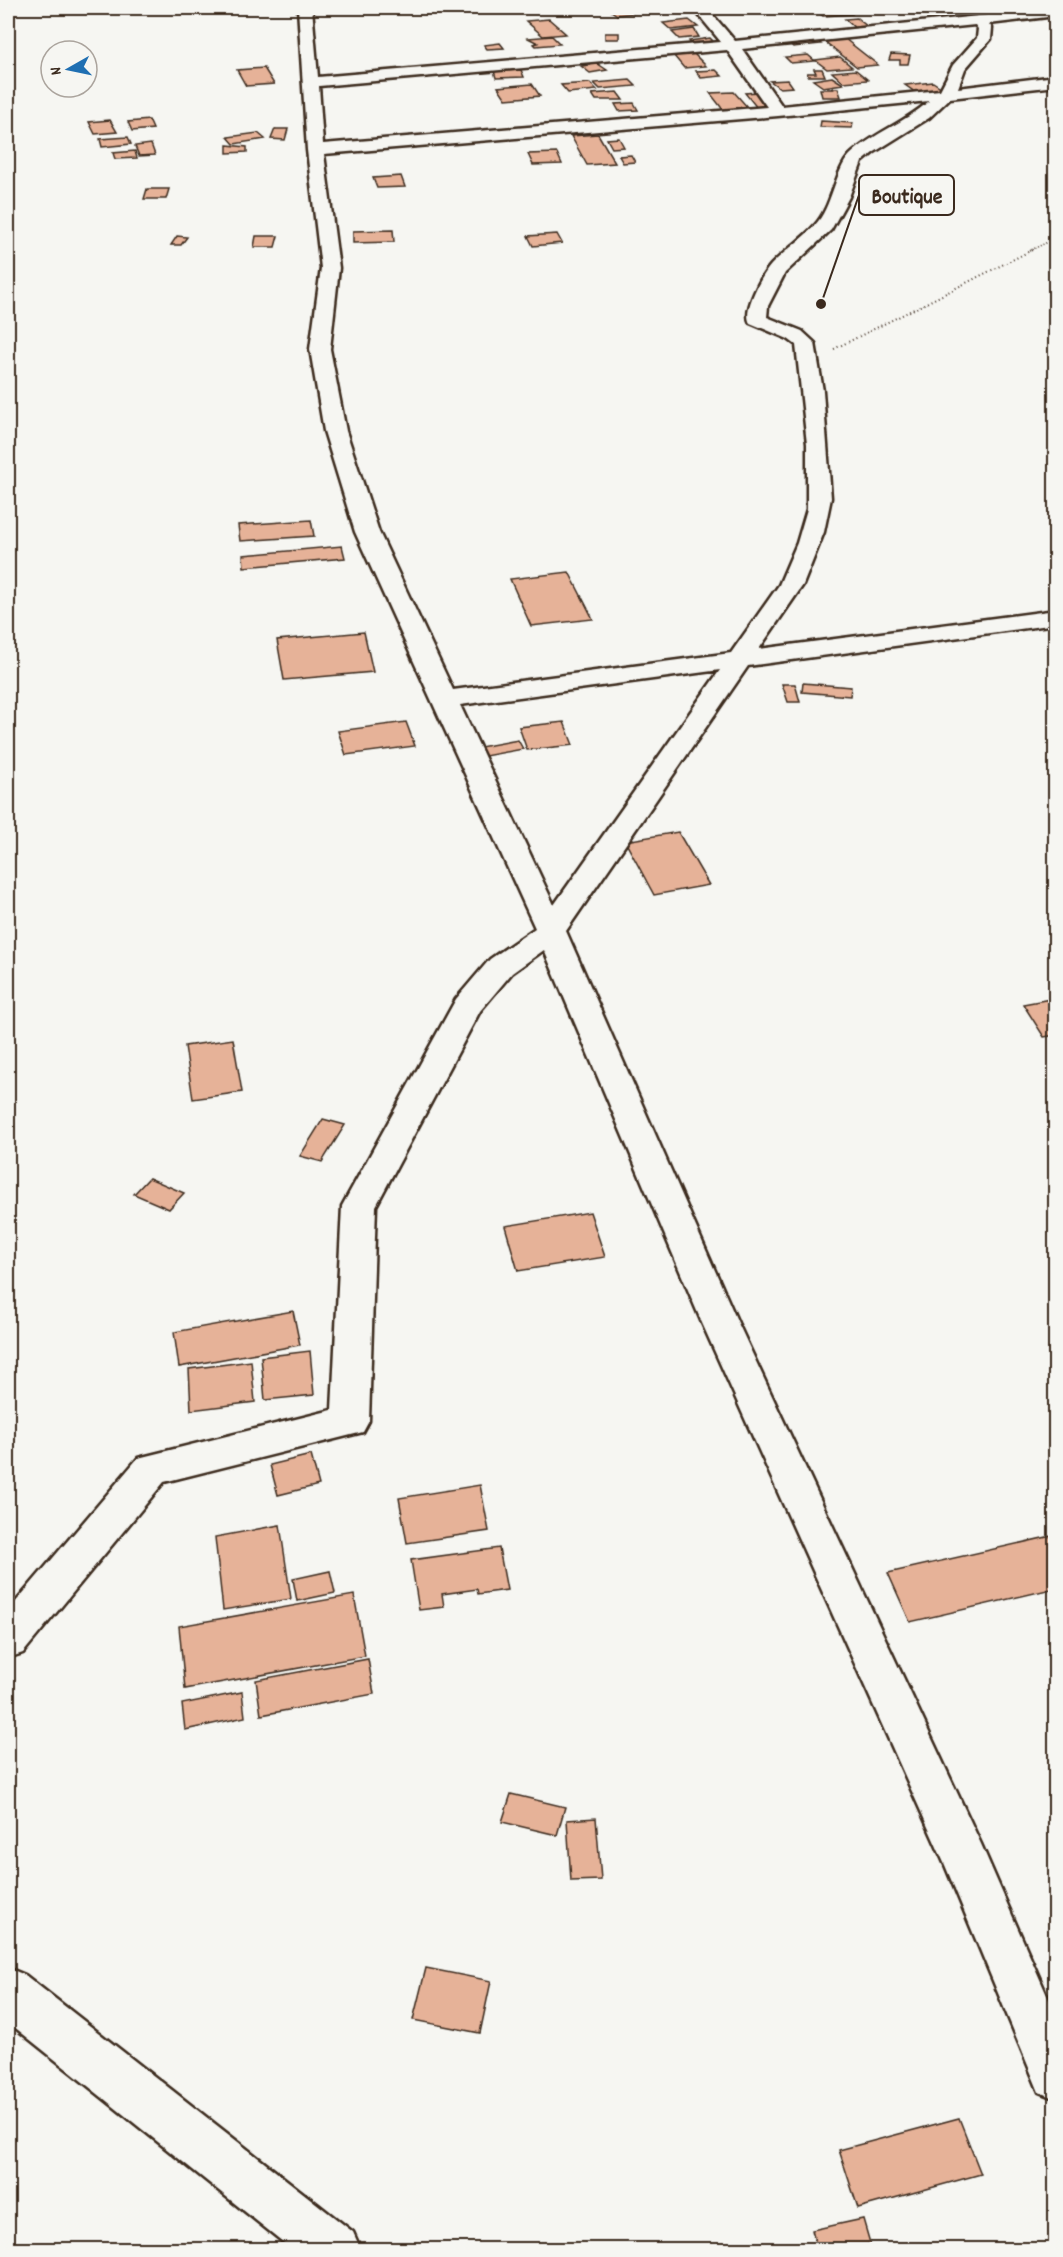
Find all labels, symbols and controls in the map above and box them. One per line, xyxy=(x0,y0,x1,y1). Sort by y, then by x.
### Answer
north arrow xyxy=(39,39,99,99)
text: N xyxy=(45,65,69,77)
callout: Boutique xyxy=(859,175,954,215)
text: Boutique xyxy=(872,183,943,214)

